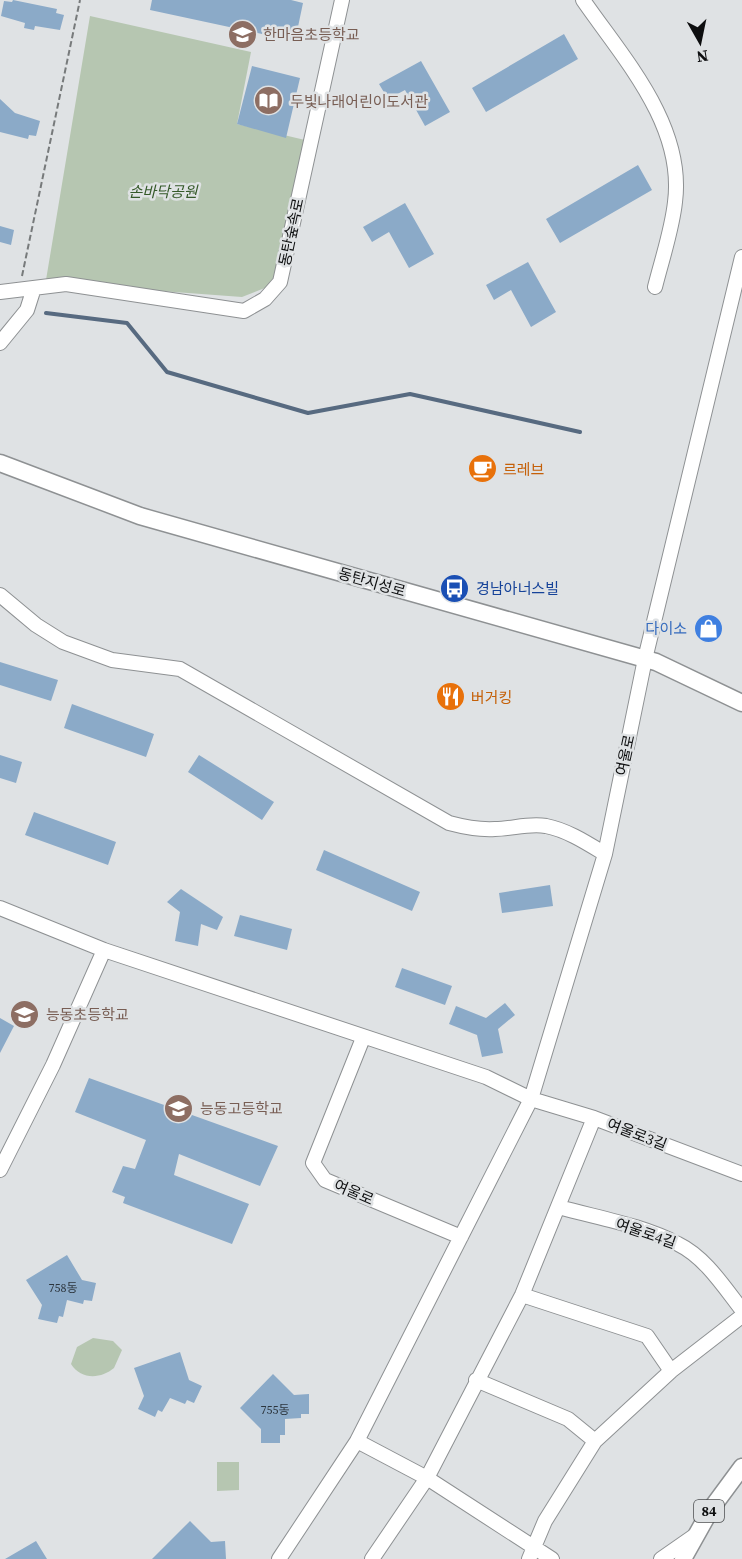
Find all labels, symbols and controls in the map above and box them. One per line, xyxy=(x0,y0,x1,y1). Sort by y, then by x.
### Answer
north arrow xyxy=(670,12,730,72)
school or university icon: 한마음초등학교 xyxy=(226,18,258,50)
place label: 한마음초등학교 xyxy=(263,24,360,45)
text: N xyxy=(695,45,710,69)
library icon: 두빛나래어린이도서관 xyxy=(253,85,285,117)
place label: 두빛나래어린이도서관 xyxy=(290,91,428,112)
park label: 손바닥공원 xyxy=(128,181,199,202)
street label: 동탄숲속로 xyxy=(274,196,308,268)
cafe icon: 르레브 xyxy=(466,453,498,485)
place label: 르레브 xyxy=(503,459,545,480)
street label: 동탄지성로 xyxy=(336,562,408,602)
bus stop icon: 경남아너스빌 xyxy=(439,572,471,604)
place label: 경남아너스빌 xyxy=(476,578,559,599)
shop icon: 다이소 xyxy=(692,612,724,644)
place label: 다이소 xyxy=(646,618,687,639)
restaurant icon: 버거킹 xyxy=(434,681,466,713)
place label: 버거킹 xyxy=(471,687,512,708)
street label: 여울로 xyxy=(610,733,640,777)
school or university icon: 능동초등학교 xyxy=(9,998,41,1030)
place label: 능동초등학교 xyxy=(46,1004,129,1025)
school or university icon: 능동고등학교 xyxy=(163,1092,195,1124)
place label: 능동고등학교 xyxy=(200,1098,283,1119)
street label: 여울로3길 xyxy=(604,1113,670,1155)
street label: 여울로 xyxy=(331,1174,377,1210)
street label: 여울로4길 xyxy=(613,1213,679,1253)
house number: 758동 xyxy=(48,1280,78,1296)
house number: 755동 xyxy=(260,1402,290,1418)
road number: 84 xyxy=(694,1500,724,1522)

